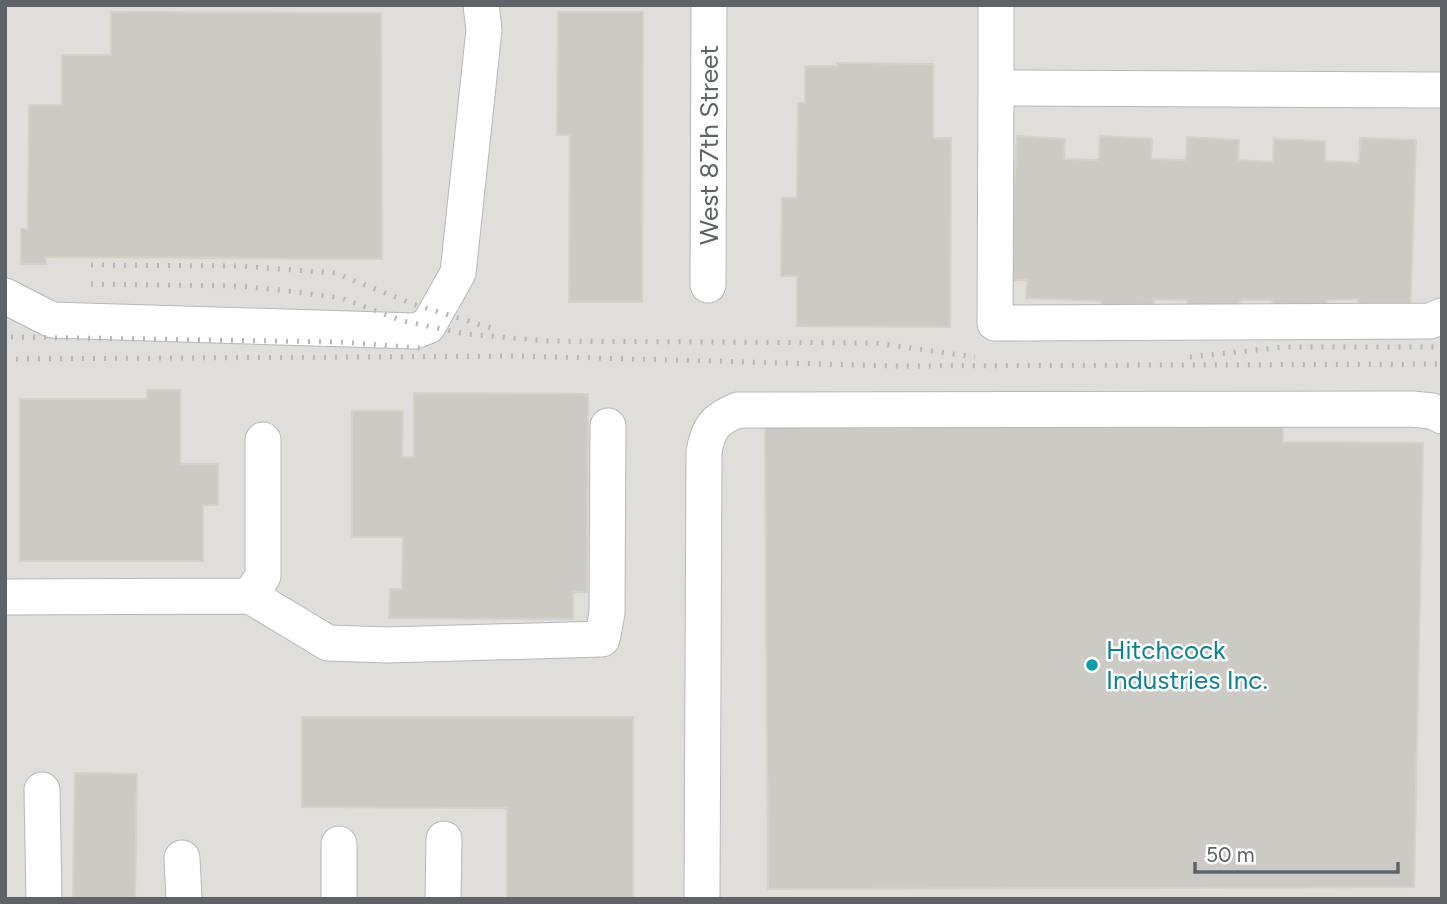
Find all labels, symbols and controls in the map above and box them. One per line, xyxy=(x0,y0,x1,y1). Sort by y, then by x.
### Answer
street label: West 87th Street xyxy=(693,45,725,245)
place label: Hitchcock Industries Inc. xyxy=(1106,634,1268,696)
marker: Hitchcock Industries Inc. xyxy=(1084,657,1100,673)
scale bar xyxy=(1195,830,1398,874)
text: 50 m xyxy=(1206,842,1255,867)

